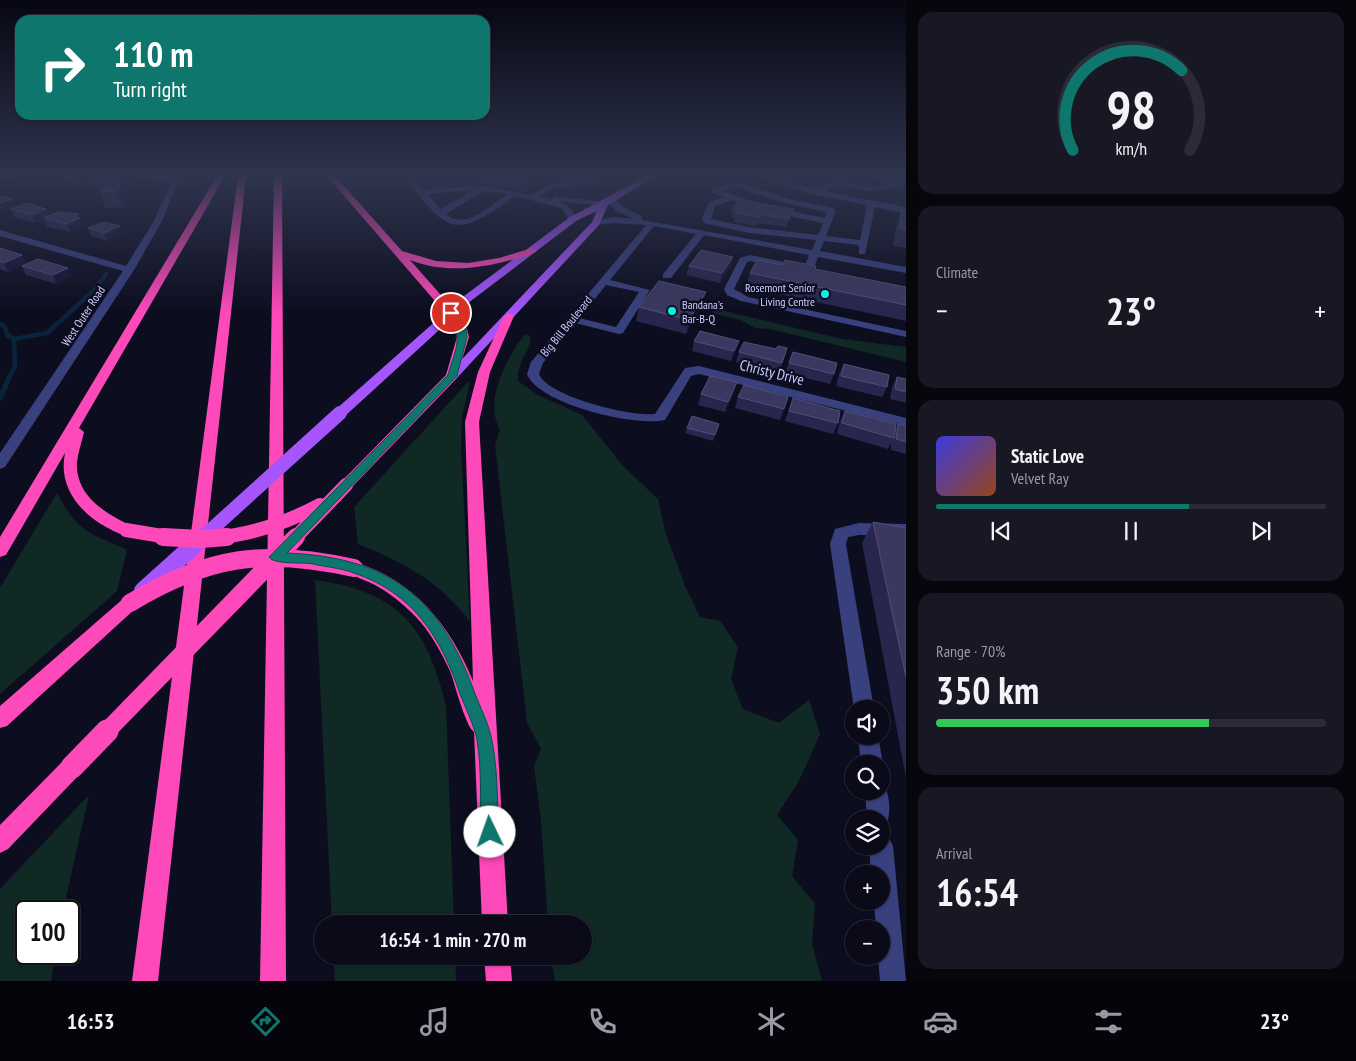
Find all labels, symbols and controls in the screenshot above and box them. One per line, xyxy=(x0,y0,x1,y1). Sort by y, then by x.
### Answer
text: 110 m xyxy=(113,31,194,77)
icon: right xyxy=(30,35,95,100)
text: Turn right xyxy=(113,75,187,103)
text: 98 xyxy=(1106,76,1156,143)
text: km/h xyxy=(1115,137,1147,160)
text: Climate xyxy=(936,262,978,282)
place label: Rosemont Senior Living Centre xyxy=(745,280,816,309)
street label: West Outer Road xyxy=(58,283,108,349)
text: 23° xyxy=(1106,286,1156,335)
marker: Rosemont Senior Living Centre xyxy=(819,288,831,300)
pin xyxy=(430,292,472,334)
text: − xyxy=(936,292,948,329)
text: + xyxy=(1314,292,1326,329)
street label: Big Bill Boulevard xyxy=(537,293,595,359)
place label: Bandana's Bar-B-Q xyxy=(682,297,723,326)
icon: arrive xyxy=(437,299,465,327)
marker: Bandana's Bar-B-Q xyxy=(666,305,678,317)
street label: Christy Drive xyxy=(738,355,806,389)
text: Static Love xyxy=(1011,444,1084,468)
text: Velvet Ray xyxy=(1011,468,1069,488)
icon: previous xyxy=(987,517,1015,545)
icon: pause xyxy=(1117,517,1145,545)
icon: next xyxy=(1247,517,1275,545)
text: Range · 70% xyxy=(936,641,1005,661)
text: 350 km xyxy=(936,665,1039,714)
map controls xyxy=(845,700,890,965)
button: sound xyxy=(845,700,890,745)
button: search xyxy=(845,755,890,800)
position arrow xyxy=(463,805,515,857)
button: layers xyxy=(845,810,890,855)
text: Arrival xyxy=(936,843,972,863)
button: + xyxy=(845,865,890,910)
text: 16:54 xyxy=(936,867,1018,916)
speed limit sign: 100 xyxy=(15,900,80,965)
button: − xyxy=(845,920,890,965)
text: 16:54 · 1 min · 270 m xyxy=(380,928,526,952)
icon: directions xyxy=(248,1004,283,1039)
icon: music xyxy=(417,1004,452,1039)
icon: phone xyxy=(585,1004,620,1039)
icon: climate xyxy=(754,1004,789,1039)
icon: car xyxy=(923,1004,958,1039)
icon: filters xyxy=(1091,1004,1126,1039)
text: 16:53 xyxy=(67,1007,114,1035)
text: 23° xyxy=(1260,1007,1289,1035)

